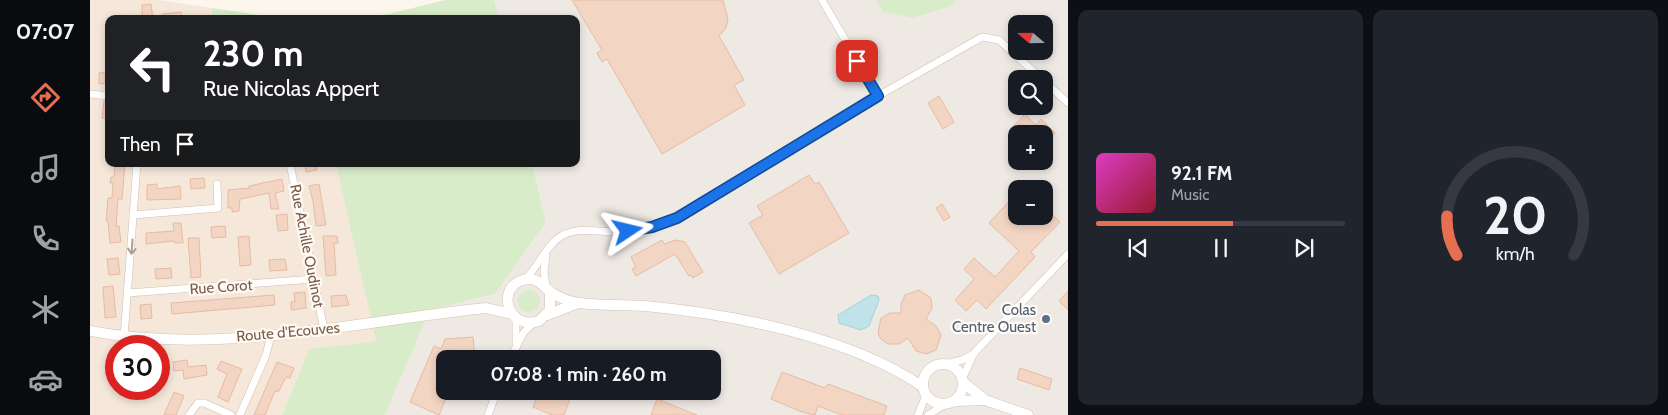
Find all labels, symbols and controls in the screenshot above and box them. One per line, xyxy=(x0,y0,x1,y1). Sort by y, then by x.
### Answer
north arrow xyxy=(1008,15,1052,60)
map controls xyxy=(1008,15,1053,225)
text: 07:07 xyxy=(16,18,74,45)
text: 230 m xyxy=(203,32,303,75)
icon: left xyxy=(120,35,185,100)
pin xyxy=(836,40,878,82)
icon: arrive xyxy=(843,47,871,75)
button: search xyxy=(1008,70,1053,115)
text: Rue Nicolas Appert xyxy=(203,75,379,102)
icon: directions xyxy=(28,80,63,115)
button: + xyxy=(1008,125,1053,170)
icon: arrive xyxy=(171,130,199,158)
text: Then xyxy=(120,133,161,156)
icon: music xyxy=(28,151,63,186)
text: 92.1 FM xyxy=(1171,162,1232,185)
button: − xyxy=(1008,180,1053,225)
street label: Rue Achille Oudinot xyxy=(286,183,328,309)
text: 20 xyxy=(1483,184,1548,247)
text: Music xyxy=(1171,185,1209,204)
position arrow xyxy=(601,204,653,256)
icon: phone xyxy=(28,221,63,256)
icon: previous xyxy=(1124,234,1152,262)
icon: pause xyxy=(1207,234,1235,262)
icon: next xyxy=(1290,234,1318,262)
one-way arrow xyxy=(127,239,136,255)
text: km/h xyxy=(1496,243,1535,264)
street label: Rue Corot xyxy=(189,276,253,298)
icon: climate xyxy=(28,292,63,327)
place label: Colas Centre Ouest xyxy=(952,301,1036,336)
marker: Colas Centre Ouest xyxy=(1040,313,1052,325)
street label: Route d'Ecouves xyxy=(235,319,341,345)
speed limit sign: 30 xyxy=(105,335,170,400)
icon: car xyxy=(28,362,63,397)
text: 07:08 · 1 min · 260 m xyxy=(491,363,666,386)

